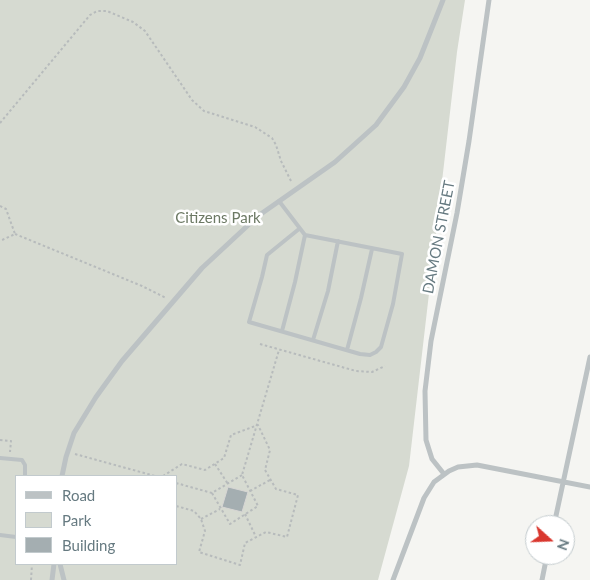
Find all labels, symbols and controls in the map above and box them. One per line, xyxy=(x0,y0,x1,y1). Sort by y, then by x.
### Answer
street label: DAMON STREET xyxy=(419,179,459,295)
park label: Citizens Park xyxy=(175,209,261,227)
legend xyxy=(15,475,178,565)
text: Road xyxy=(62,486,95,504)
text: Park xyxy=(62,511,91,529)
north arrow xyxy=(525,515,575,565)
text: Building xyxy=(62,536,115,554)
text: N xyxy=(554,537,573,553)

